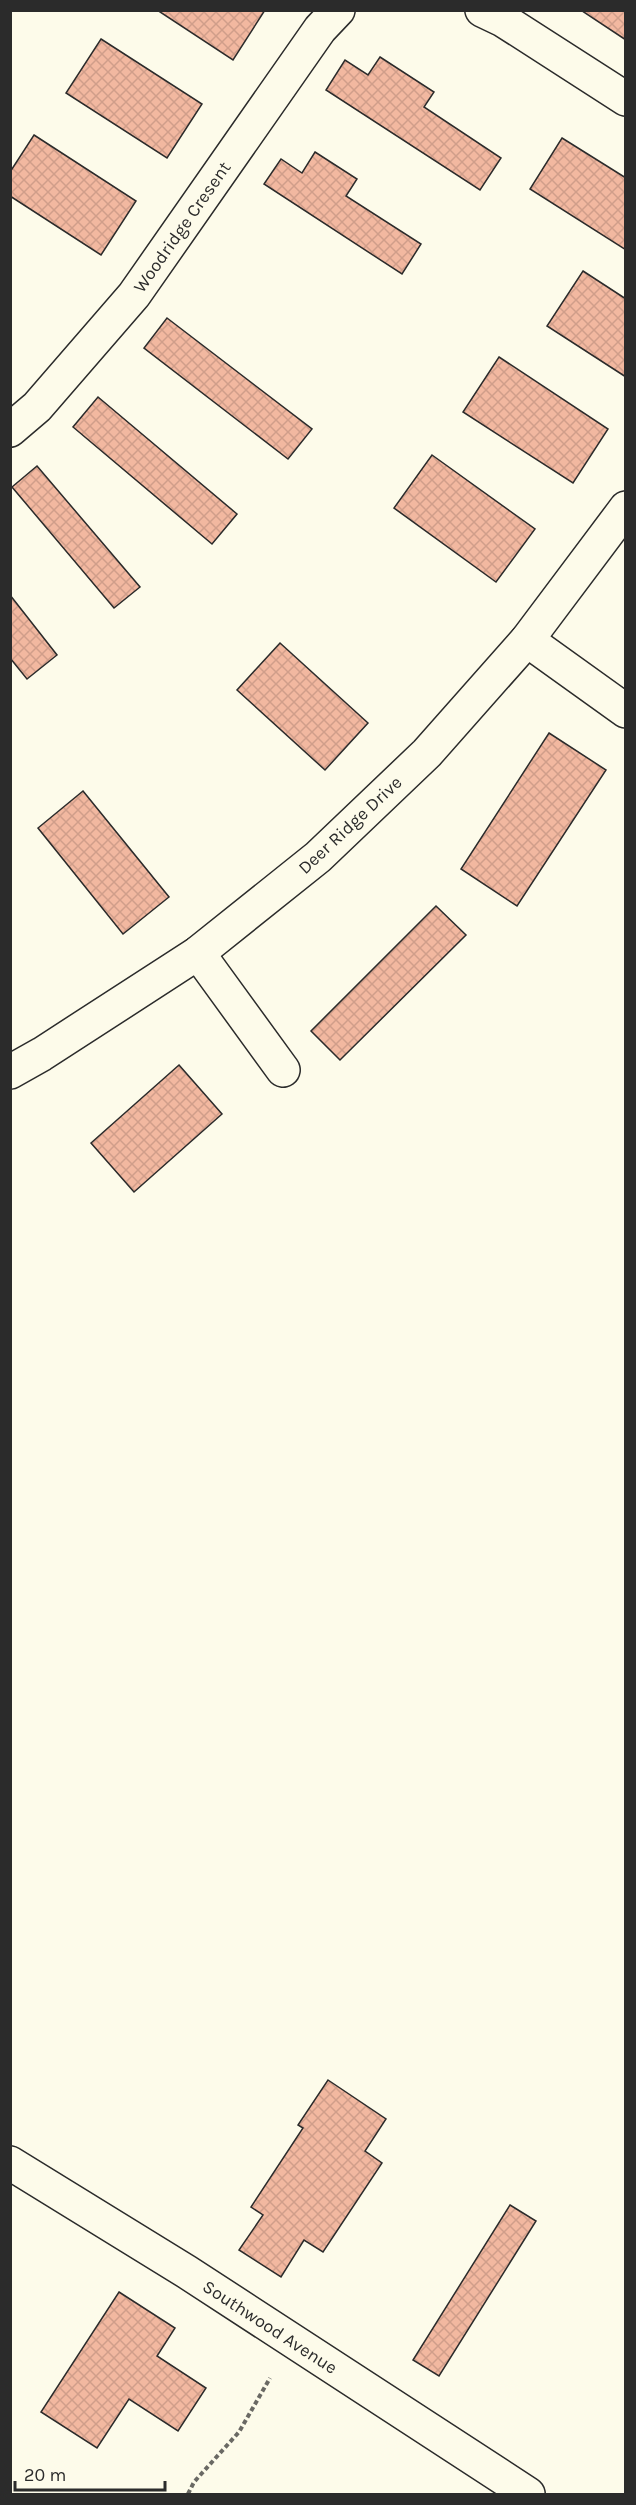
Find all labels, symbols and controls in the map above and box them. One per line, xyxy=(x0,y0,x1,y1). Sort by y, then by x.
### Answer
street label: Woodridge Cresent xyxy=(128,157,236,297)
street label: Deer Ridge Drive xyxy=(294,771,406,879)
street label: Southwood Avenue xyxy=(199,2275,341,2379)
scale bar xyxy=(15,2454,165,2492)
text: 20 m xyxy=(24,2464,66,2486)

